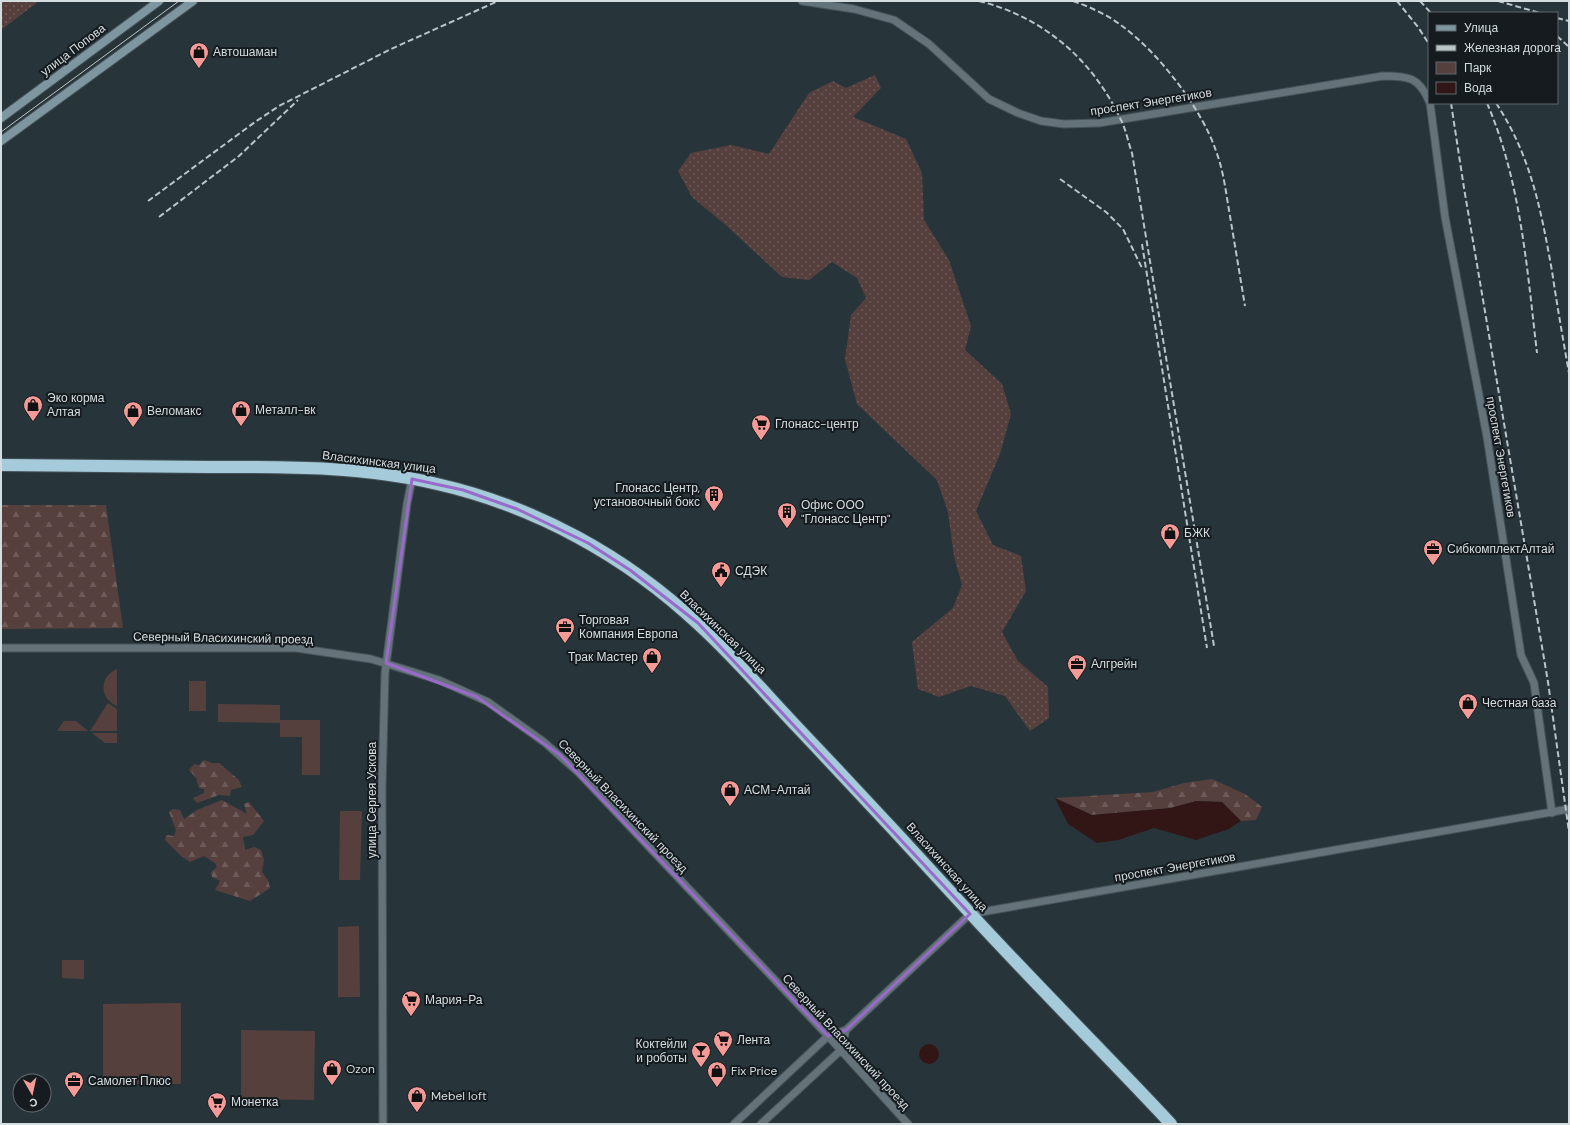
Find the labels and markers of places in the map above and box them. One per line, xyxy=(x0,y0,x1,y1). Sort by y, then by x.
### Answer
shop icon: Автошаман xyxy=(188,41,210,69)
place label: Автошаман xyxy=(213,44,277,60)
place label: Эко корма Алтая xyxy=(47,390,105,420)
shop icon: Эко корма Алтая xyxy=(22,394,44,422)
shop icon: Металл-вк xyxy=(230,399,252,427)
shop icon: Веломакс xyxy=(122,400,144,428)
place label: Металл-вк xyxy=(255,402,316,418)
place label: Веломакс xyxy=(147,403,201,419)
supermarket icon: Глонасс-центр xyxy=(750,413,772,441)
place label: Глонасс-центр xyxy=(775,416,859,432)
place label: Глонасс Центр, установочный бокс xyxy=(594,480,700,510)
building icon: Глонасс Центр, установочный бокс xyxy=(703,484,725,512)
place label: Офис ООО "Глонасс Центр" xyxy=(801,497,891,527)
building icon: Офис ООО "Глонасс Центр" xyxy=(776,501,798,529)
shop icon: БЖК xyxy=(1159,522,1181,550)
place label: БЖК xyxy=(1184,525,1210,541)
office icon: СибкомплектАлтай xyxy=(1422,538,1444,566)
place label: СибкомплектАлтай xyxy=(1447,541,1554,557)
public building icon: СДЭК xyxy=(710,560,732,588)
place label: СДЭК xyxy=(735,563,767,579)
place label: Торговая Компания Европа xyxy=(579,612,678,642)
office icon: Торговая Компания Европа xyxy=(554,616,576,644)
shop icon: Трак Мастер xyxy=(641,646,663,674)
place label: Трак Мастер xyxy=(568,649,638,665)
office icon: Алгрейн xyxy=(1066,653,1088,681)
place label: Алгрейн xyxy=(1091,656,1137,672)
shop icon: Честная база xyxy=(1457,692,1479,720)
place label: Честная база xyxy=(1482,695,1557,711)
shop icon: АСМ-Алтай xyxy=(719,779,741,807)
place label: АСМ-Алтай xyxy=(744,782,811,798)
supermarket icon: Мария-Ра xyxy=(400,989,422,1017)
place label: Мария-Ра xyxy=(425,992,483,1008)
supermarket icon: Лента xyxy=(712,1029,734,1057)
place label: Лента xyxy=(737,1032,771,1048)
place label: Коктейли и роботы xyxy=(636,1036,687,1066)
bar icon: Коктейли и роботы xyxy=(690,1040,712,1068)
shop icon: Ozon xyxy=(321,1058,343,1086)
shop icon: Fix Price xyxy=(706,1060,728,1088)
place label: Ozon xyxy=(346,1061,375,1077)
place label: Fix Price xyxy=(731,1063,778,1079)
office icon: Самолет Плюс xyxy=(63,1070,85,1098)
place label: Самолет Плюс xyxy=(88,1073,171,1089)
shop icon: Mebel loft xyxy=(406,1085,428,1113)
place label: Mebel loft xyxy=(431,1088,487,1104)
supermarket icon: Монетка xyxy=(206,1091,228,1119)
place label: Монетка xyxy=(231,1094,279,1110)

